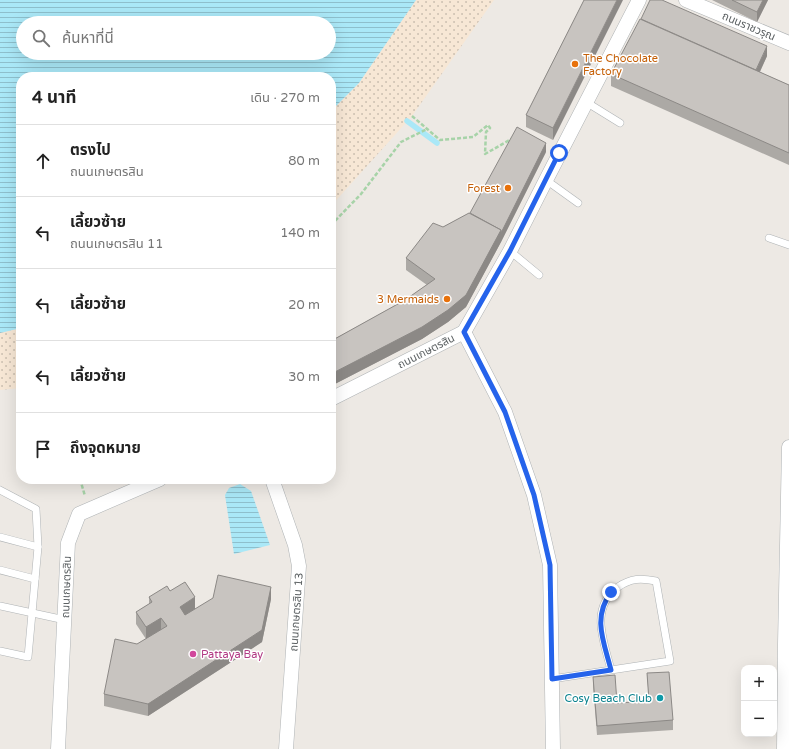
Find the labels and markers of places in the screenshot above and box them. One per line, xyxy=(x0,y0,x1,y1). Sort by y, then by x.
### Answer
place label: The Chocolate Factory xyxy=(583,52,658,78)
marker: The Chocolate Factory xyxy=(570,59,580,69)
place label: Forest xyxy=(467,182,500,195)
marker: Forest xyxy=(503,183,513,193)
place label: 3 Mermaids xyxy=(377,293,439,306)
marker: 3 Mermaids xyxy=(442,294,452,304)
place label: Pattaya Bay xyxy=(201,648,263,661)
marker: Pattaya Bay xyxy=(188,649,198,659)
place label: Cosy Beach Club xyxy=(564,692,652,705)
marker: Cosy Beach Club xyxy=(655,693,665,703)

